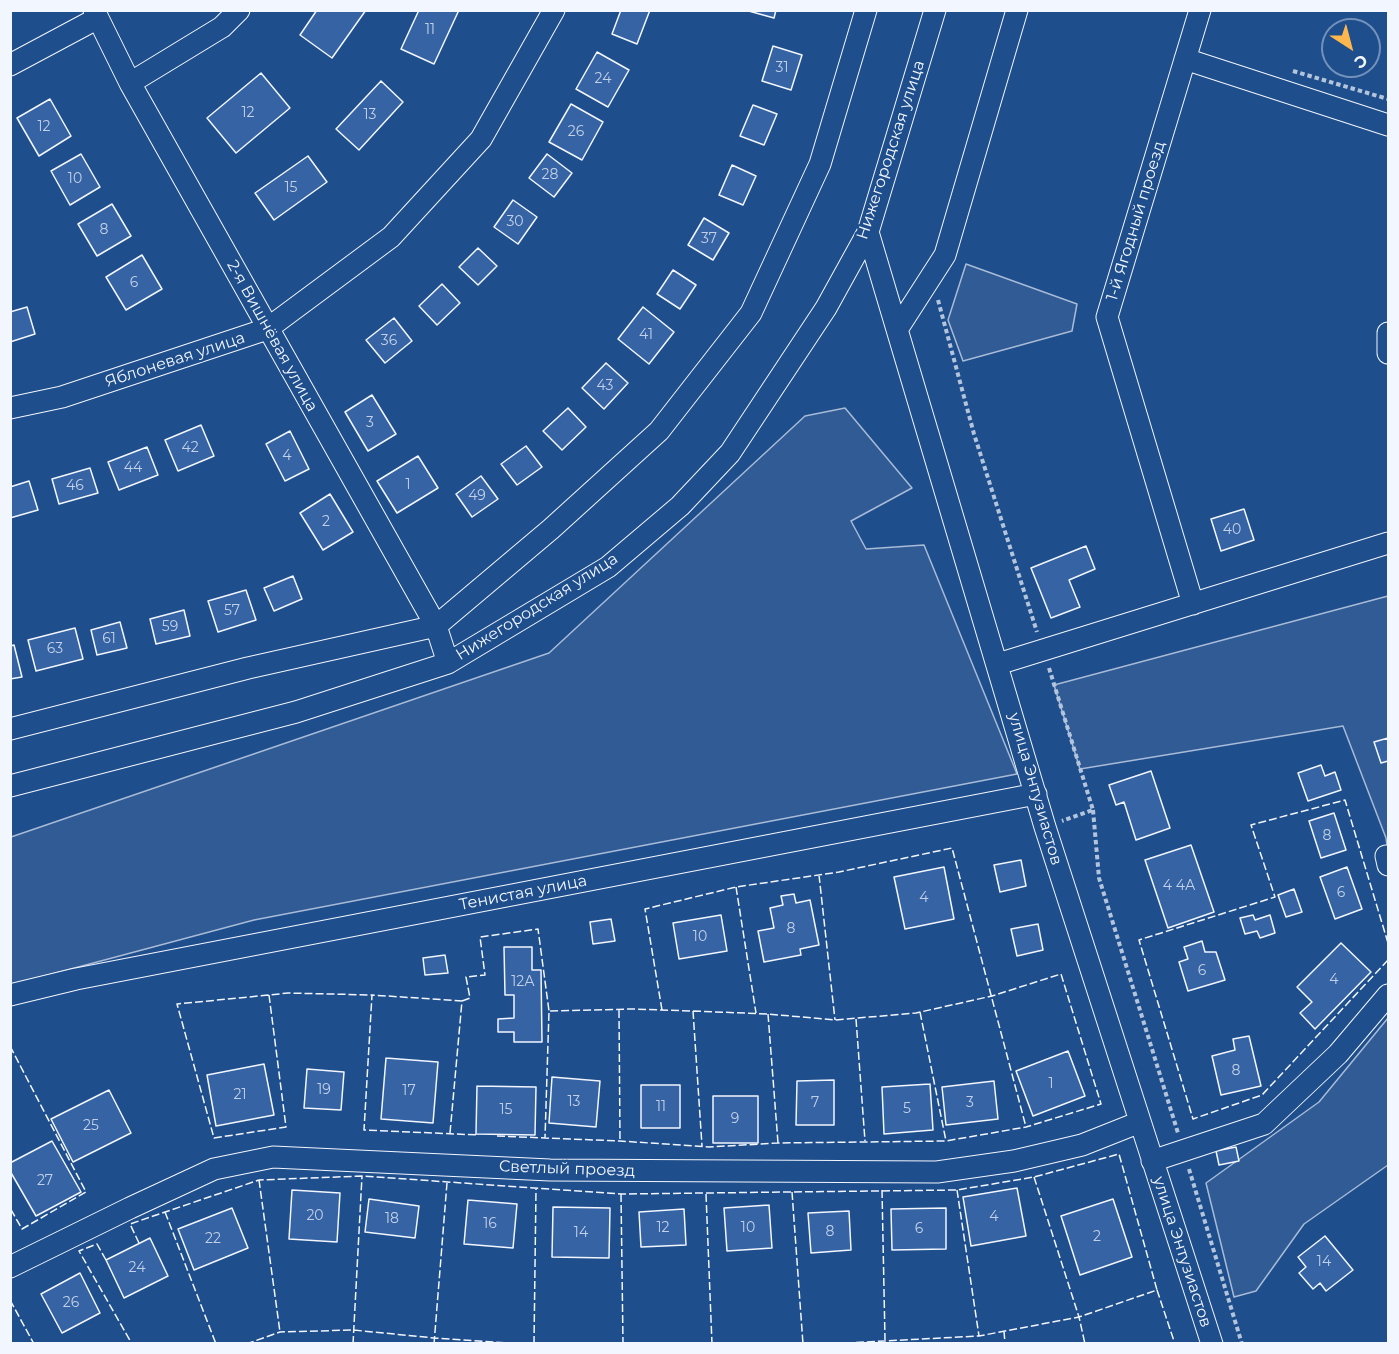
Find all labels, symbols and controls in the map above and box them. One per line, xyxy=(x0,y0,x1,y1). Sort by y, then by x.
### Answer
north arrow xyxy=(1321,18,1381,78)
house number: 11 xyxy=(425,22,435,38)
text: С xyxy=(1350,50,1371,72)
street label: Нижегородская улица xyxy=(853,58,929,242)
house number: 31 xyxy=(776,60,788,76)
house number: 24 xyxy=(595,71,611,87)
house number: 12 xyxy=(241,105,255,121)
house number: 13 xyxy=(364,107,376,123)
house number: 12 xyxy=(37,119,51,135)
house number: 26 xyxy=(568,124,584,140)
street label: 1-й Ягодный проезд xyxy=(1103,139,1169,303)
house number: 28 xyxy=(542,167,558,183)
house number: 10 xyxy=(68,171,82,187)
house number: 15 xyxy=(285,180,297,196)
house number: 30 xyxy=(506,214,524,230)
house number: 8 xyxy=(100,222,108,238)
house number: 37 xyxy=(701,231,717,247)
street label: 2-я Вишнёвая улица xyxy=(222,257,322,415)
house number: 6 xyxy=(130,275,138,291)
house number: 41 xyxy=(639,327,653,343)
street label: Яблоневая улица xyxy=(103,328,247,392)
house number: 36 xyxy=(381,333,397,349)
house number: 43 xyxy=(597,378,613,394)
house number: 3 xyxy=(366,415,374,431)
house number: 42 xyxy=(181,440,199,456)
house number: 4 xyxy=(282,448,292,464)
house number: 44 xyxy=(124,460,142,476)
house number: 1 xyxy=(405,477,411,493)
house number: 46 xyxy=(66,478,84,494)
house number: 49 xyxy=(468,488,486,504)
house number: 2 xyxy=(322,514,330,530)
house number: 40 xyxy=(1223,522,1241,538)
street label: Нижегородская улица xyxy=(453,549,621,665)
house number: 57 xyxy=(224,603,240,619)
house number: 59 xyxy=(162,619,178,635)
house number: 61 xyxy=(102,631,116,647)
house number: 63 xyxy=(47,641,63,657)
street label: улица Энтузиастов xyxy=(1004,711,1066,867)
house number: 8 xyxy=(1323,828,1331,844)
street label: Тенистая улица xyxy=(457,871,589,915)
house number: 4 4А xyxy=(1163,878,1195,894)
house number: 6 xyxy=(1337,885,1345,901)
house number: 4 xyxy=(919,890,929,906)
house number: 8 xyxy=(787,921,795,937)
house number: 10 xyxy=(693,929,707,945)
house number: 6 xyxy=(1198,963,1206,979)
house number: 4 xyxy=(1329,972,1339,988)
house number: 12А xyxy=(511,974,535,990)
house number: 8 xyxy=(1232,1063,1240,1079)
house number: 1 xyxy=(1048,1076,1054,1092)
house number: 19 xyxy=(317,1082,331,1098)
house number: 17 xyxy=(402,1083,416,1099)
house number: 21 xyxy=(233,1087,247,1103)
house number: 13 xyxy=(568,1094,580,1110)
house number: 7 xyxy=(811,1095,819,1111)
house number: 3 xyxy=(966,1095,974,1111)
house number: 11 xyxy=(656,1099,666,1115)
house number: 5 xyxy=(903,1101,911,1117)
house number: 15 xyxy=(500,1102,512,1118)
house number: 9 xyxy=(731,1111,739,1127)
house number: 25 xyxy=(83,1118,99,1134)
street label: Светлый проезд xyxy=(498,1157,636,1181)
house number: 27 xyxy=(37,1173,53,1189)
street label: улица Энтузиастов xyxy=(1149,1174,1215,1330)
house number: 20 xyxy=(306,1208,324,1224)
house number: 4 xyxy=(989,1209,999,1225)
house number: 18 xyxy=(385,1211,399,1227)
house number: 16 xyxy=(483,1216,497,1232)
house number: 12 xyxy=(656,1220,670,1236)
house number: 10 xyxy=(741,1220,755,1236)
house number: 6 xyxy=(915,1221,923,1237)
house number: 8 xyxy=(826,1224,834,1240)
house number: 14 xyxy=(574,1225,588,1241)
house number: 2 xyxy=(1093,1229,1101,1245)
house number: 22 xyxy=(205,1231,221,1247)
house number: 14 xyxy=(1317,1254,1331,1270)
house number: 24 xyxy=(129,1260,145,1276)
house number: 26 xyxy=(63,1295,79,1311)

